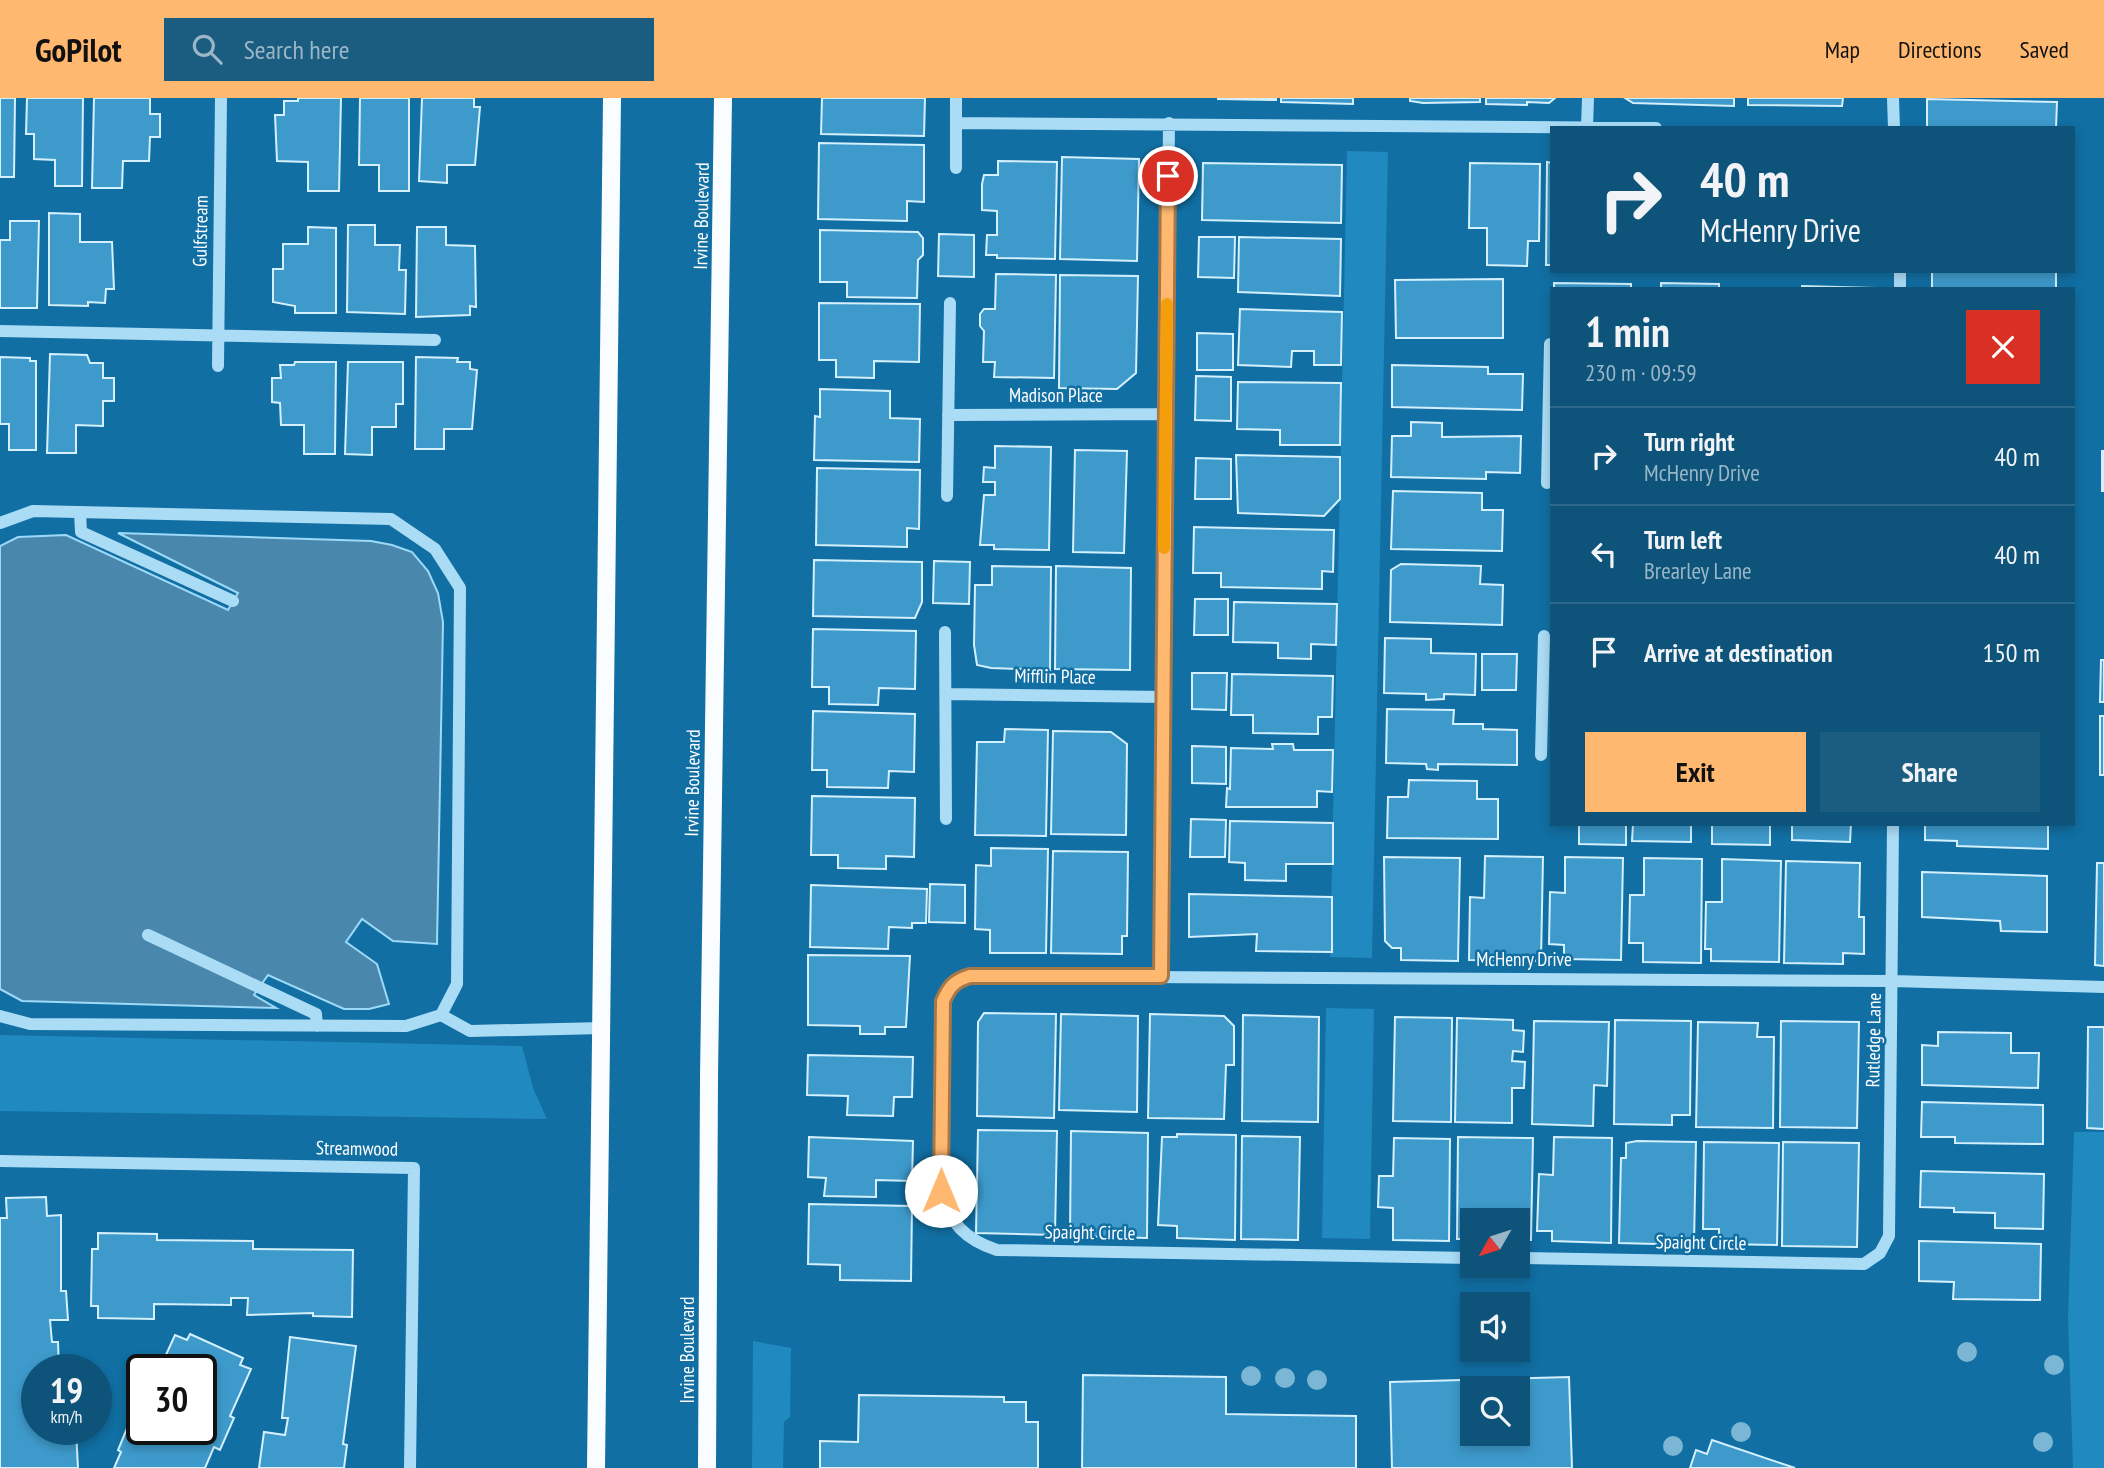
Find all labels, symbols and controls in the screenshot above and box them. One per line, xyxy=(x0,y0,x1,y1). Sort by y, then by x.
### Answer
search box xyxy=(164,18,654,81)
text: GoPilot xyxy=(35,28,122,71)
icon: search xyxy=(188,30,226,68)
text: Search here xyxy=(244,33,349,66)
text: Map xyxy=(1825,34,1860,65)
text: Directions xyxy=(1898,34,1982,65)
text: Saved xyxy=(2020,34,2069,65)
pin xyxy=(1138,146,1198,206)
text: 40 m xyxy=(1700,147,1789,211)
icon: right xyxy=(1585,154,1676,245)
icon: arrive xyxy=(1149,157,1187,195)
street label: Irvine Boulevard xyxy=(688,162,714,270)
street label: Gulfstream xyxy=(187,195,213,267)
text: McHenry Drive xyxy=(1700,209,1861,251)
text: 1 min xyxy=(1585,304,1670,359)
button: close xyxy=(1966,310,2040,384)
text: 230 m · 09:59 xyxy=(1585,358,1697,387)
street label: Madison Place xyxy=(1009,383,1103,407)
text: Turn right xyxy=(1644,425,1735,458)
icon: right xyxy=(1585,437,1623,475)
text: 40 m xyxy=(1994,440,2040,473)
text: McHenry Drive xyxy=(1644,458,1760,487)
text: Turn left xyxy=(1644,523,1722,556)
icon: left xyxy=(1585,535,1623,573)
text: 40 m xyxy=(1994,538,2040,571)
text: Brearley Lane xyxy=(1644,556,1751,585)
icon: arrive xyxy=(1585,633,1623,671)
text: Arrive at destination xyxy=(1644,636,1833,669)
text: 150 m xyxy=(1982,636,2040,669)
street label: Mifflin Place xyxy=(1014,663,1096,689)
street label: Irvine Boulevard xyxy=(679,729,705,837)
button: Exit xyxy=(1585,732,1806,812)
button: Share xyxy=(1820,732,2040,812)
street label: McHenry Drive xyxy=(1476,947,1572,971)
street label: Rutledge Lane xyxy=(1860,992,1886,1087)
street label: Streamwood xyxy=(316,1135,398,1161)
position arrow xyxy=(904,1154,978,1228)
north arrow xyxy=(1460,1208,1530,1278)
map controls xyxy=(1460,1208,1530,1446)
street label: Spaight Circle xyxy=(1044,1219,1136,1245)
street label: Spaight Circle xyxy=(1655,1229,1747,1255)
button: sound xyxy=(1460,1292,1530,1362)
street label: Irvine Boulevard xyxy=(675,1296,699,1404)
speed limit sign: 30 xyxy=(126,1354,217,1445)
text: 19 xyxy=(50,1367,83,1413)
button: search xyxy=(1460,1376,1530,1446)
text: km/h xyxy=(51,1405,82,1428)

